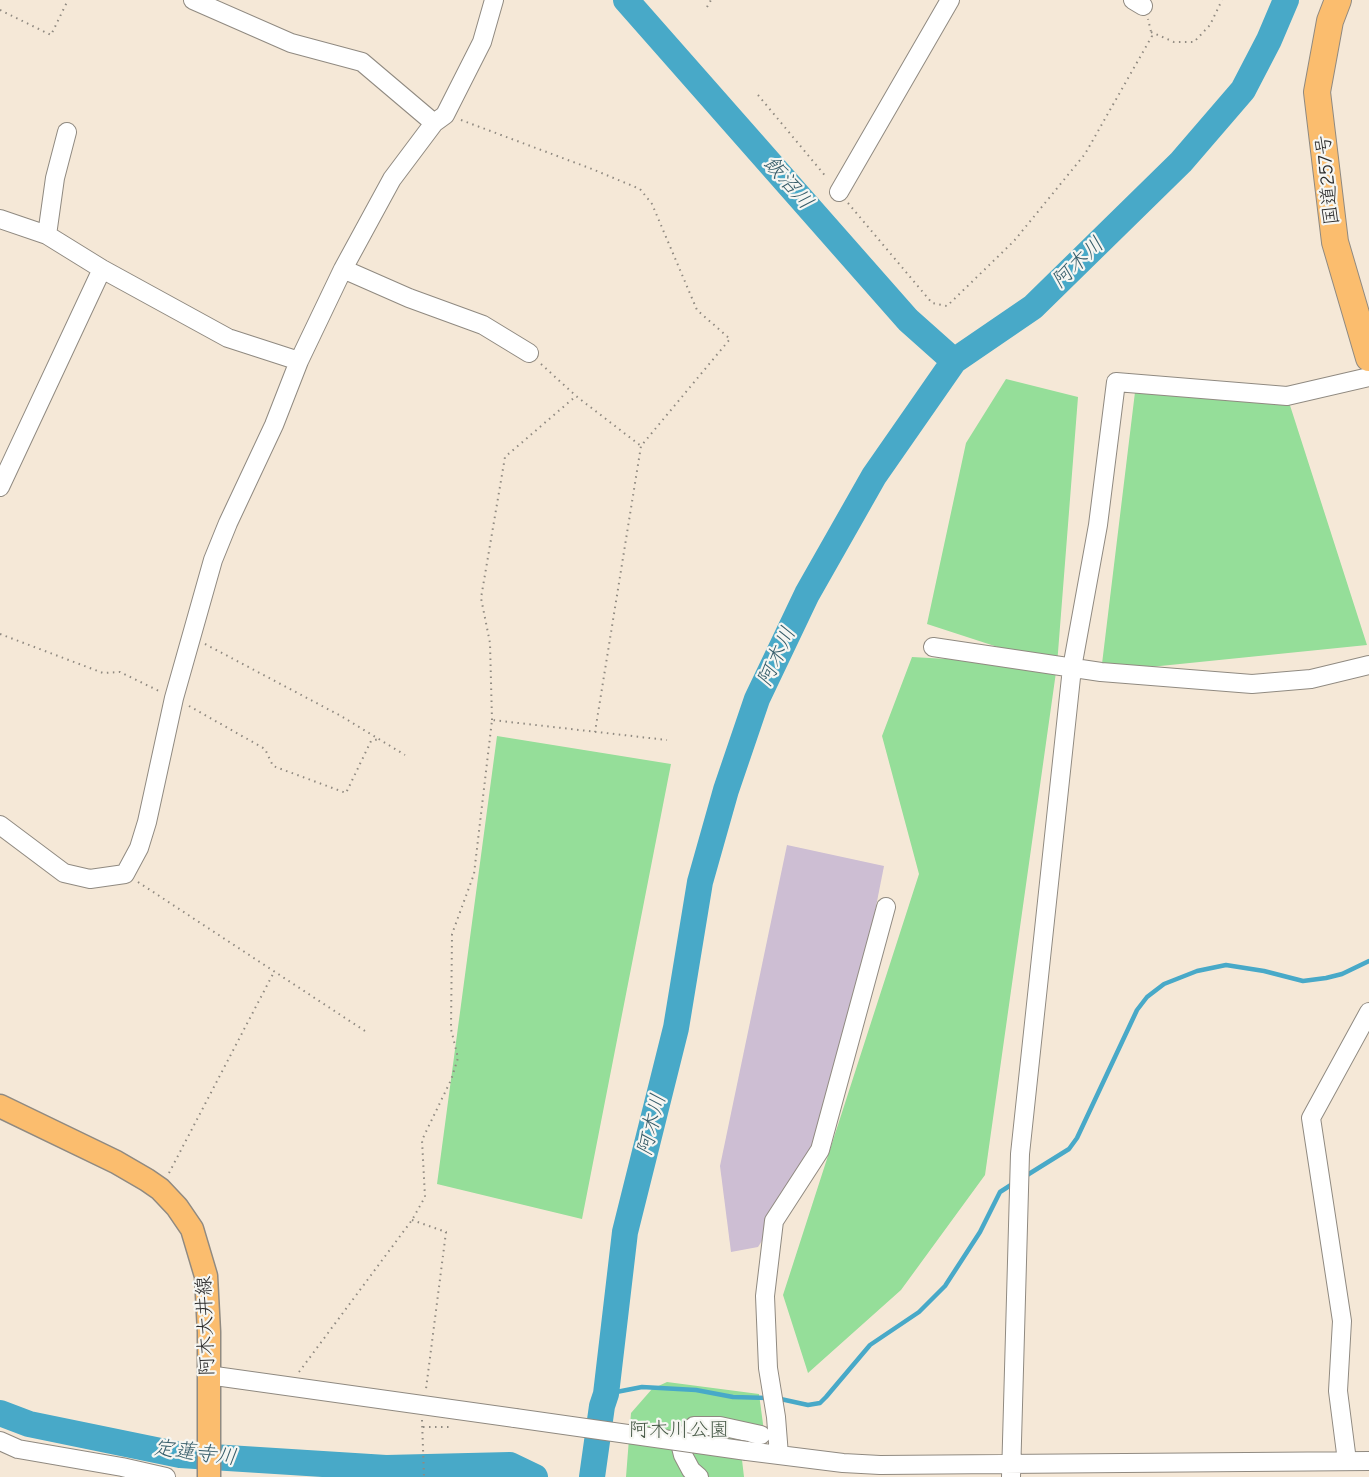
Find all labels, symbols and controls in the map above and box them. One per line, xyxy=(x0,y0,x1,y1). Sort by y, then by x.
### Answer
street label: 国道257号 xyxy=(1311,134,1345,226)
water label: 飯沼川 xyxy=(758,151,818,215)
water label: 阿木川 xyxy=(1047,232,1109,294)
water label: 阿木川 xyxy=(752,623,802,691)
water label: 阿木川 xyxy=(632,1091,672,1159)
street label: 阿木大井線 xyxy=(192,1276,220,1376)
park label: 阿木川公園 xyxy=(629,1418,729,1442)
water label: 定蓮寺川 xyxy=(152,1435,238,1471)

